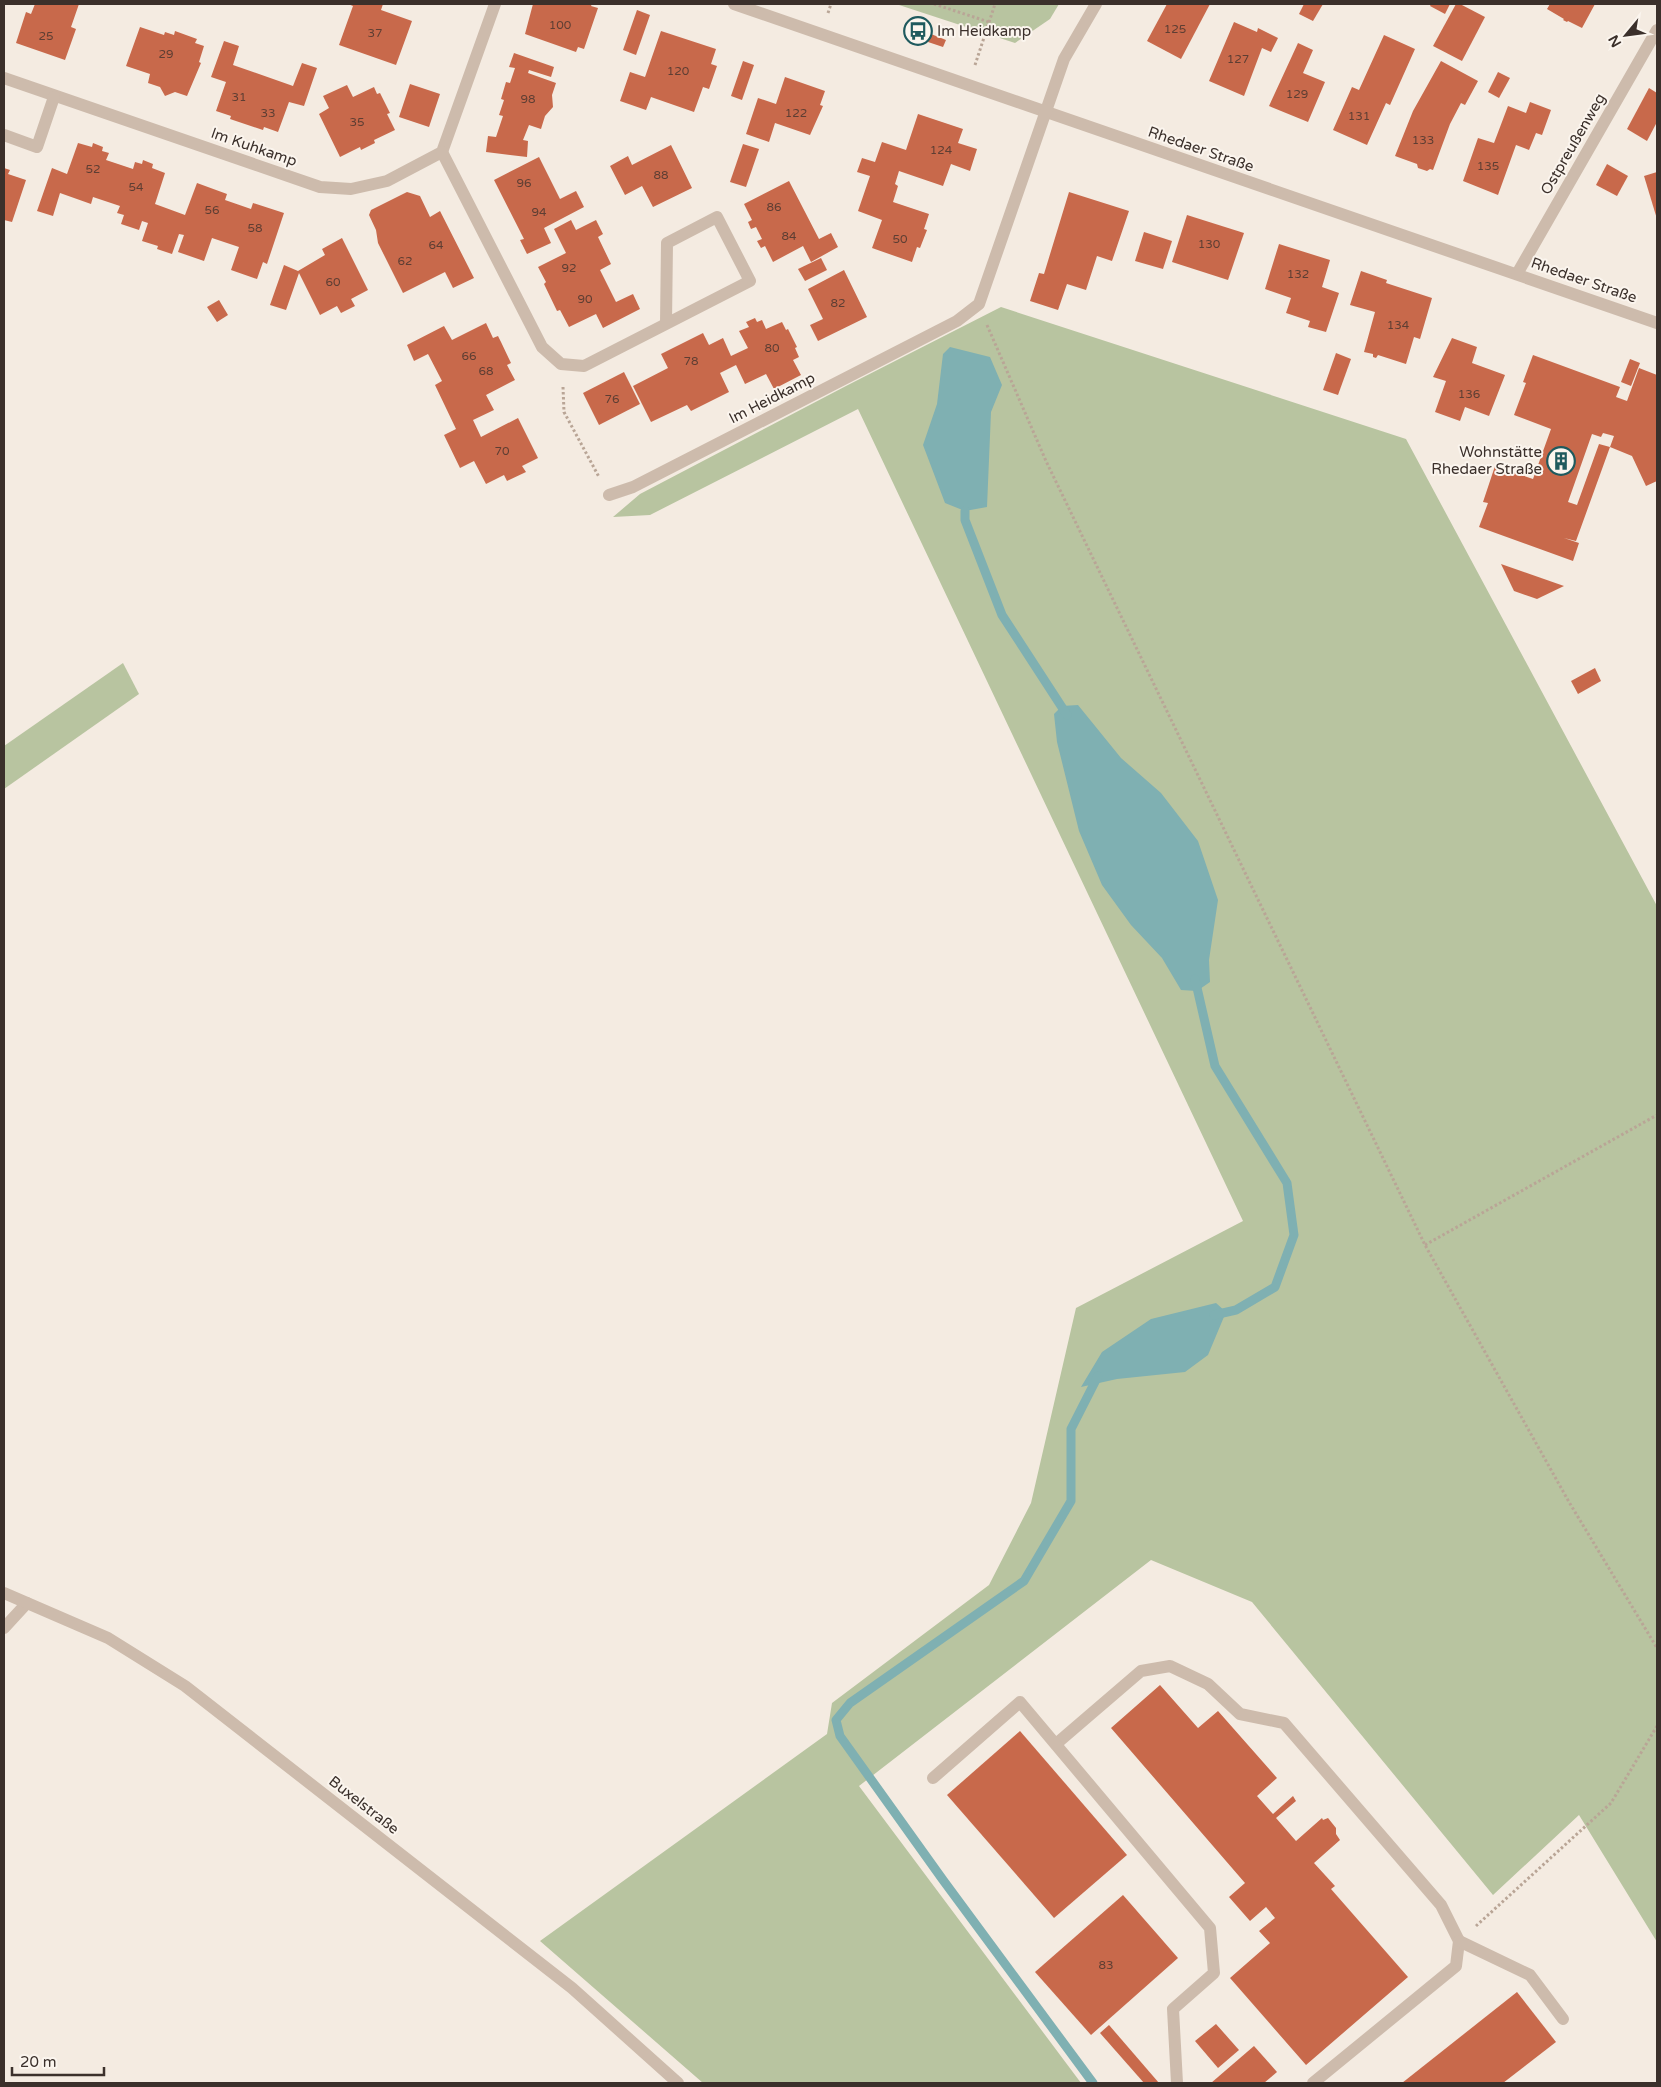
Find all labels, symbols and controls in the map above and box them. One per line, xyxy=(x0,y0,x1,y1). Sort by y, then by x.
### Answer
north arrow xyxy=(1601,10,1651,60)
bus stop icon: Im Heidkamp xyxy=(903,16,933,46)
house number: 100 xyxy=(549,18,572,32)
place label: Im Heidkamp xyxy=(937,22,1031,40)
house number: 125 xyxy=(1164,22,1186,36)
house number: 37 xyxy=(367,26,383,40)
house number: 25 xyxy=(38,29,54,43)
text: N xyxy=(1605,32,1625,50)
house number: 29 xyxy=(158,47,174,61)
house number: 127 xyxy=(1227,52,1249,66)
house number: 120 xyxy=(667,64,690,78)
house number: 129 xyxy=(1286,87,1308,101)
house number: 31 xyxy=(231,90,247,104)
street label: Ostpreußenweg xyxy=(1537,90,1609,198)
house number: 98 xyxy=(520,92,536,106)
house number: 33 xyxy=(260,106,276,120)
house number: 122 xyxy=(785,106,807,120)
house number: 131 xyxy=(1348,109,1370,123)
house number: 35 xyxy=(349,115,365,129)
street label: Rhedaer Straße xyxy=(1146,122,1256,176)
street label: Im Kuhkamp xyxy=(209,124,299,170)
house number: 133 xyxy=(1412,133,1434,147)
house number: 124 xyxy=(930,143,953,157)
house number: 135 xyxy=(1477,159,1499,173)
house number: 52 xyxy=(85,162,101,176)
house number: 88 xyxy=(653,168,669,182)
house number: 96 xyxy=(516,176,532,190)
house number: 54 xyxy=(128,180,144,194)
house number: 86 xyxy=(766,200,782,214)
house number: 56 xyxy=(204,203,220,217)
house number: 94 xyxy=(531,205,547,219)
house number: 58 xyxy=(247,221,263,235)
house number: 84 xyxy=(781,229,797,243)
house number: 50 xyxy=(892,232,908,246)
house number: 130 xyxy=(1198,237,1221,251)
house number: 64 xyxy=(428,238,444,252)
street label: Rhedaer Straße xyxy=(1529,253,1639,307)
house number: 62 xyxy=(397,254,413,268)
house number: 92 xyxy=(561,261,577,275)
house number: 132 xyxy=(1287,267,1309,281)
house number: 60 xyxy=(325,275,341,289)
house number: 90 xyxy=(577,292,593,306)
house number: 82 xyxy=(830,296,846,310)
house number: 134 xyxy=(1387,318,1410,332)
house number: 80 xyxy=(764,341,780,355)
house number: 66 xyxy=(461,349,477,363)
house number: 78 xyxy=(683,354,699,368)
house number: 68 xyxy=(478,364,494,378)
street label: Im Heidkamp xyxy=(726,369,818,427)
house number: 136 xyxy=(1458,387,1480,401)
house number: 76 xyxy=(604,392,620,406)
place label: Wohnstätte Rhedaer Straße xyxy=(1431,443,1542,478)
house number: 70 xyxy=(494,444,510,458)
building icon: Wohnstätte Rhedaer Straße xyxy=(1546,446,1576,476)
street label: Buxelstraße xyxy=(325,1772,403,1838)
house number: 83 xyxy=(1098,1958,1114,1972)
scale bar xyxy=(12,2044,105,2076)
text: 20 m xyxy=(20,2053,57,2071)

